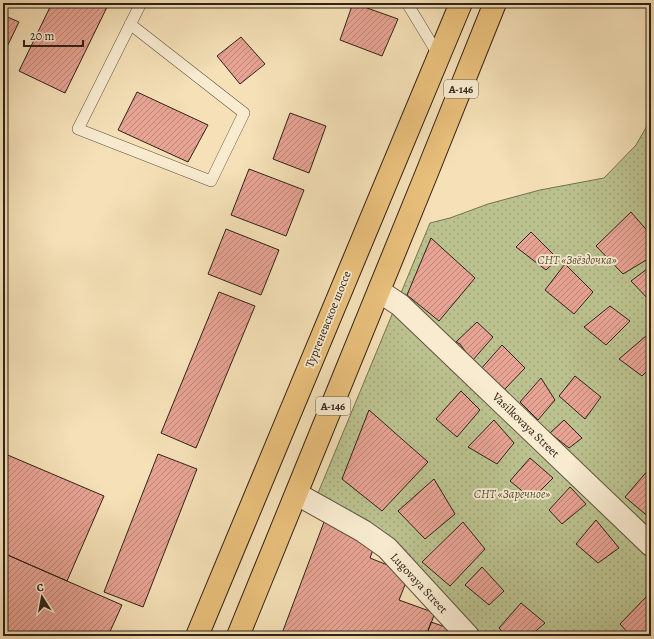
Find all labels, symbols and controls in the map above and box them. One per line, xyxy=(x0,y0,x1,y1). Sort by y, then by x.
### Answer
scale bar xyxy=(24,22,83,48)
text: 20 m xyxy=(30,28,54,44)
road number: А-146 xyxy=(444,80,478,98)
park label: СНТ «Звёздочка» xyxy=(537,252,617,268)
street label: Тургеневское шоссе xyxy=(301,268,355,370)
street label: Vasilkovaya Street xyxy=(488,388,563,461)
road number: А-146 xyxy=(316,397,350,415)
park label: СНТ «Заречное» xyxy=(474,486,550,502)
street label: Lugovaya Street xyxy=(387,549,451,617)
north arrow xyxy=(22,577,62,617)
text: С xyxy=(35,580,45,596)

